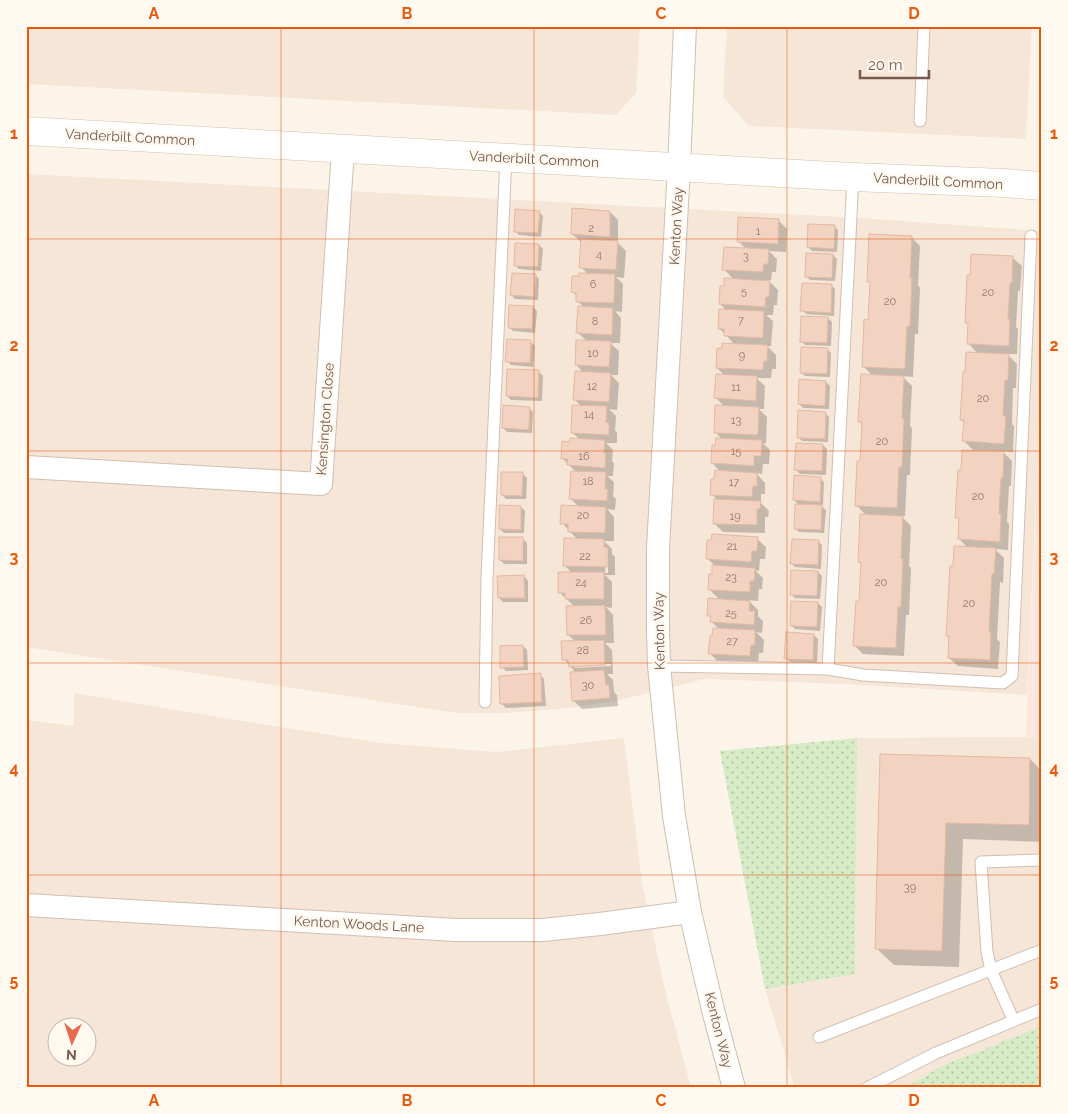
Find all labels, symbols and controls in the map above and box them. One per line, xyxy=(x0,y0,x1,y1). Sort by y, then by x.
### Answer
text: A xyxy=(149,4,160,23)
text: B xyxy=(402,4,413,23)
text: C xyxy=(656,4,667,23)
text: D xyxy=(908,4,920,23)
scale bar xyxy=(860,48,929,80)
text: 20 m xyxy=(868,56,903,74)
text: 1 xyxy=(10,124,18,143)
text: 1 xyxy=(1050,124,1058,143)
street label: Vanderbilt Common xyxy=(65,126,195,148)
street label: Vanderbilt Common xyxy=(469,148,599,170)
street label: Vanderbilt Common xyxy=(873,170,1003,192)
street label: Kenton Way xyxy=(666,186,686,265)
house number: 2 xyxy=(588,222,594,235)
house number: 1 xyxy=(756,225,761,238)
house number: 4 xyxy=(596,248,602,261)
house number: 3 xyxy=(743,250,749,263)
house number: 6 xyxy=(590,278,597,291)
house number: 5 xyxy=(741,285,747,298)
house number: 20 xyxy=(982,286,994,299)
house number: 20 xyxy=(884,295,896,308)
house number: 7 xyxy=(738,314,744,327)
house number: 8 xyxy=(592,315,598,328)
text: 2 xyxy=(9,336,19,355)
text: 2 xyxy=(1049,336,1059,355)
house number: 10 xyxy=(587,347,599,360)
house number: 9 xyxy=(739,349,745,362)
street label: Kensington Close xyxy=(313,362,337,476)
house number: 12 xyxy=(587,380,597,393)
house number: 11 xyxy=(731,381,741,394)
house number: 20 xyxy=(977,392,989,405)
house number: 14 xyxy=(584,408,594,421)
house number: 13 xyxy=(731,414,741,427)
house number: 20 xyxy=(876,435,888,448)
house number: 15 xyxy=(731,445,741,458)
house number: 16 xyxy=(578,450,590,463)
house number: 18 xyxy=(582,475,594,488)
house number: 17 xyxy=(729,476,739,489)
house number: 20 xyxy=(972,490,984,503)
house number: 20 xyxy=(577,509,589,522)
house number: 19 xyxy=(729,510,741,523)
house number: 21 xyxy=(727,540,738,553)
text: 3 xyxy=(10,548,19,567)
text: 3 xyxy=(1050,548,1059,567)
house number: 22 xyxy=(579,550,591,563)
house number: 23 xyxy=(725,571,737,584)
house number: 24 xyxy=(575,576,587,589)
house number: 20 xyxy=(875,576,887,589)
street label: Kenton Way xyxy=(650,592,668,670)
house number: 20 xyxy=(963,597,975,610)
house number: 25 xyxy=(725,607,737,620)
house number: 26 xyxy=(580,614,593,627)
house number: 27 xyxy=(726,635,738,648)
house number: 28 xyxy=(577,644,589,657)
house number: 30 xyxy=(582,679,595,692)
text: 4 xyxy=(9,759,19,778)
text: 4 xyxy=(1049,759,1059,778)
house number: 39 xyxy=(904,881,916,894)
street label: Kenton Woods Lane xyxy=(293,913,425,935)
text: 5 xyxy=(10,971,19,990)
text: 5 xyxy=(1050,971,1059,990)
street label: Kenton Way xyxy=(702,990,736,1070)
north arrow xyxy=(48,1016,98,1066)
text: N xyxy=(66,1047,77,1063)
text: A xyxy=(149,1091,160,1110)
text: B xyxy=(402,1091,413,1110)
text: C xyxy=(656,1091,667,1110)
text: D xyxy=(908,1091,920,1110)

